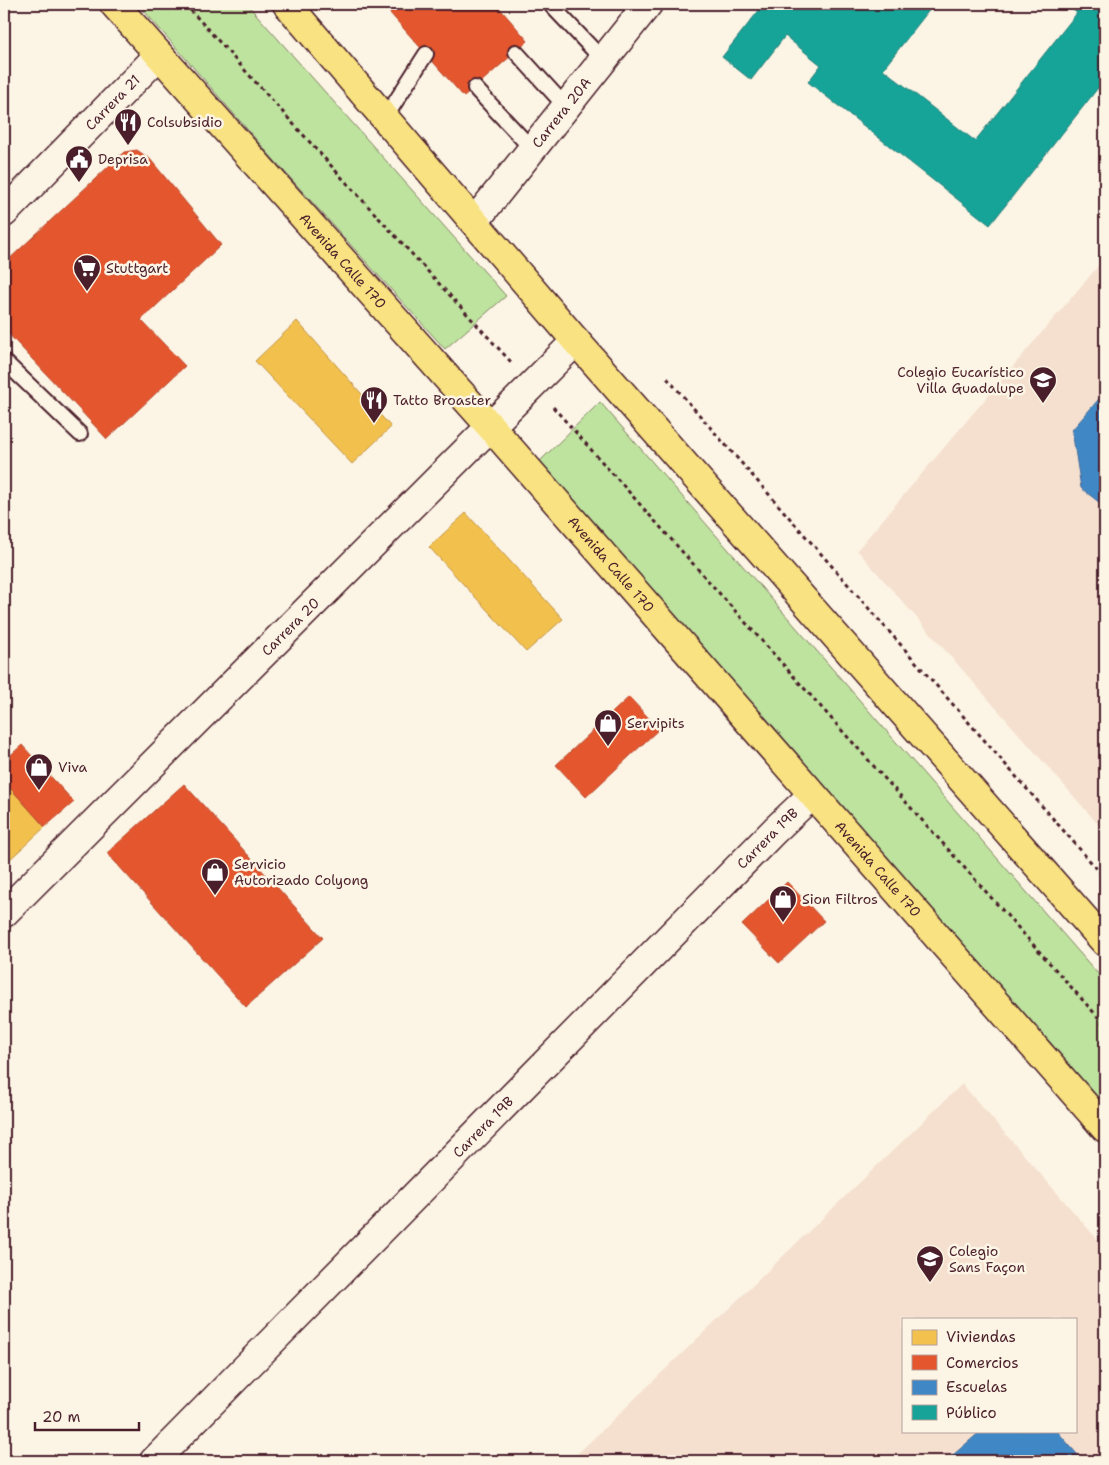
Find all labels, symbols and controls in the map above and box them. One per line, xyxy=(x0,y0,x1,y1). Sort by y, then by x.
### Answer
street label: Carrera 21 xyxy=(81,71,144,134)
street label: Carrera 20A xyxy=(528,74,595,151)
restaurant icon: Colsubsidio xyxy=(113,107,143,146)
place label: Colsubsidio xyxy=(147,113,222,131)
public building icon: Deprisa xyxy=(64,144,94,183)
place label: Deprisa xyxy=(98,150,148,168)
street label: Avenida Calle 170 xyxy=(296,209,390,312)
supermarket icon: Stuttgart xyxy=(72,253,102,292)
place label: Stuttgart xyxy=(106,259,168,277)
place label: Colegio Eucarístico Villa Guadalupe xyxy=(897,363,1024,397)
school or university icon: Colegio Eucarístico Villa Guadalupe xyxy=(1028,365,1058,404)
restaurant icon: Tatto Broaster xyxy=(359,385,389,424)
place label: Tatto Broaster xyxy=(393,391,491,409)
street label: Avenida Calle 170 xyxy=(564,512,658,616)
street label: Carrera 20 xyxy=(257,594,323,660)
shop icon: Servipits xyxy=(593,708,623,747)
place label: Servipits xyxy=(627,714,685,732)
shop icon: Viva xyxy=(24,752,54,791)
place label: Viva xyxy=(58,758,88,776)
street label: Carrera 19B xyxy=(733,804,802,873)
street label: Avenida Calle 170 xyxy=(831,817,925,921)
place label: Servicio Autorizado Colyong xyxy=(234,855,368,889)
shop icon: Servicio Autorizado Colyong xyxy=(200,857,230,896)
shop icon: Sion Filtros xyxy=(768,884,798,923)
place label: Sion Filtros xyxy=(802,890,878,908)
street label: Carrera 19B xyxy=(449,1092,517,1161)
place label: Colegio Sans Façon xyxy=(949,1242,1025,1276)
school or university icon: Colegio Sans Façon xyxy=(915,1244,945,1283)
legend xyxy=(902,1318,1076,1432)
text: Viviendas xyxy=(946,1327,1016,1347)
text: Comercios xyxy=(946,1353,1019,1373)
text: Escuelas xyxy=(946,1377,1008,1397)
scale bar xyxy=(35,1400,139,1432)
text: Público xyxy=(946,1403,997,1423)
text: 20 m xyxy=(42,1407,81,1427)

